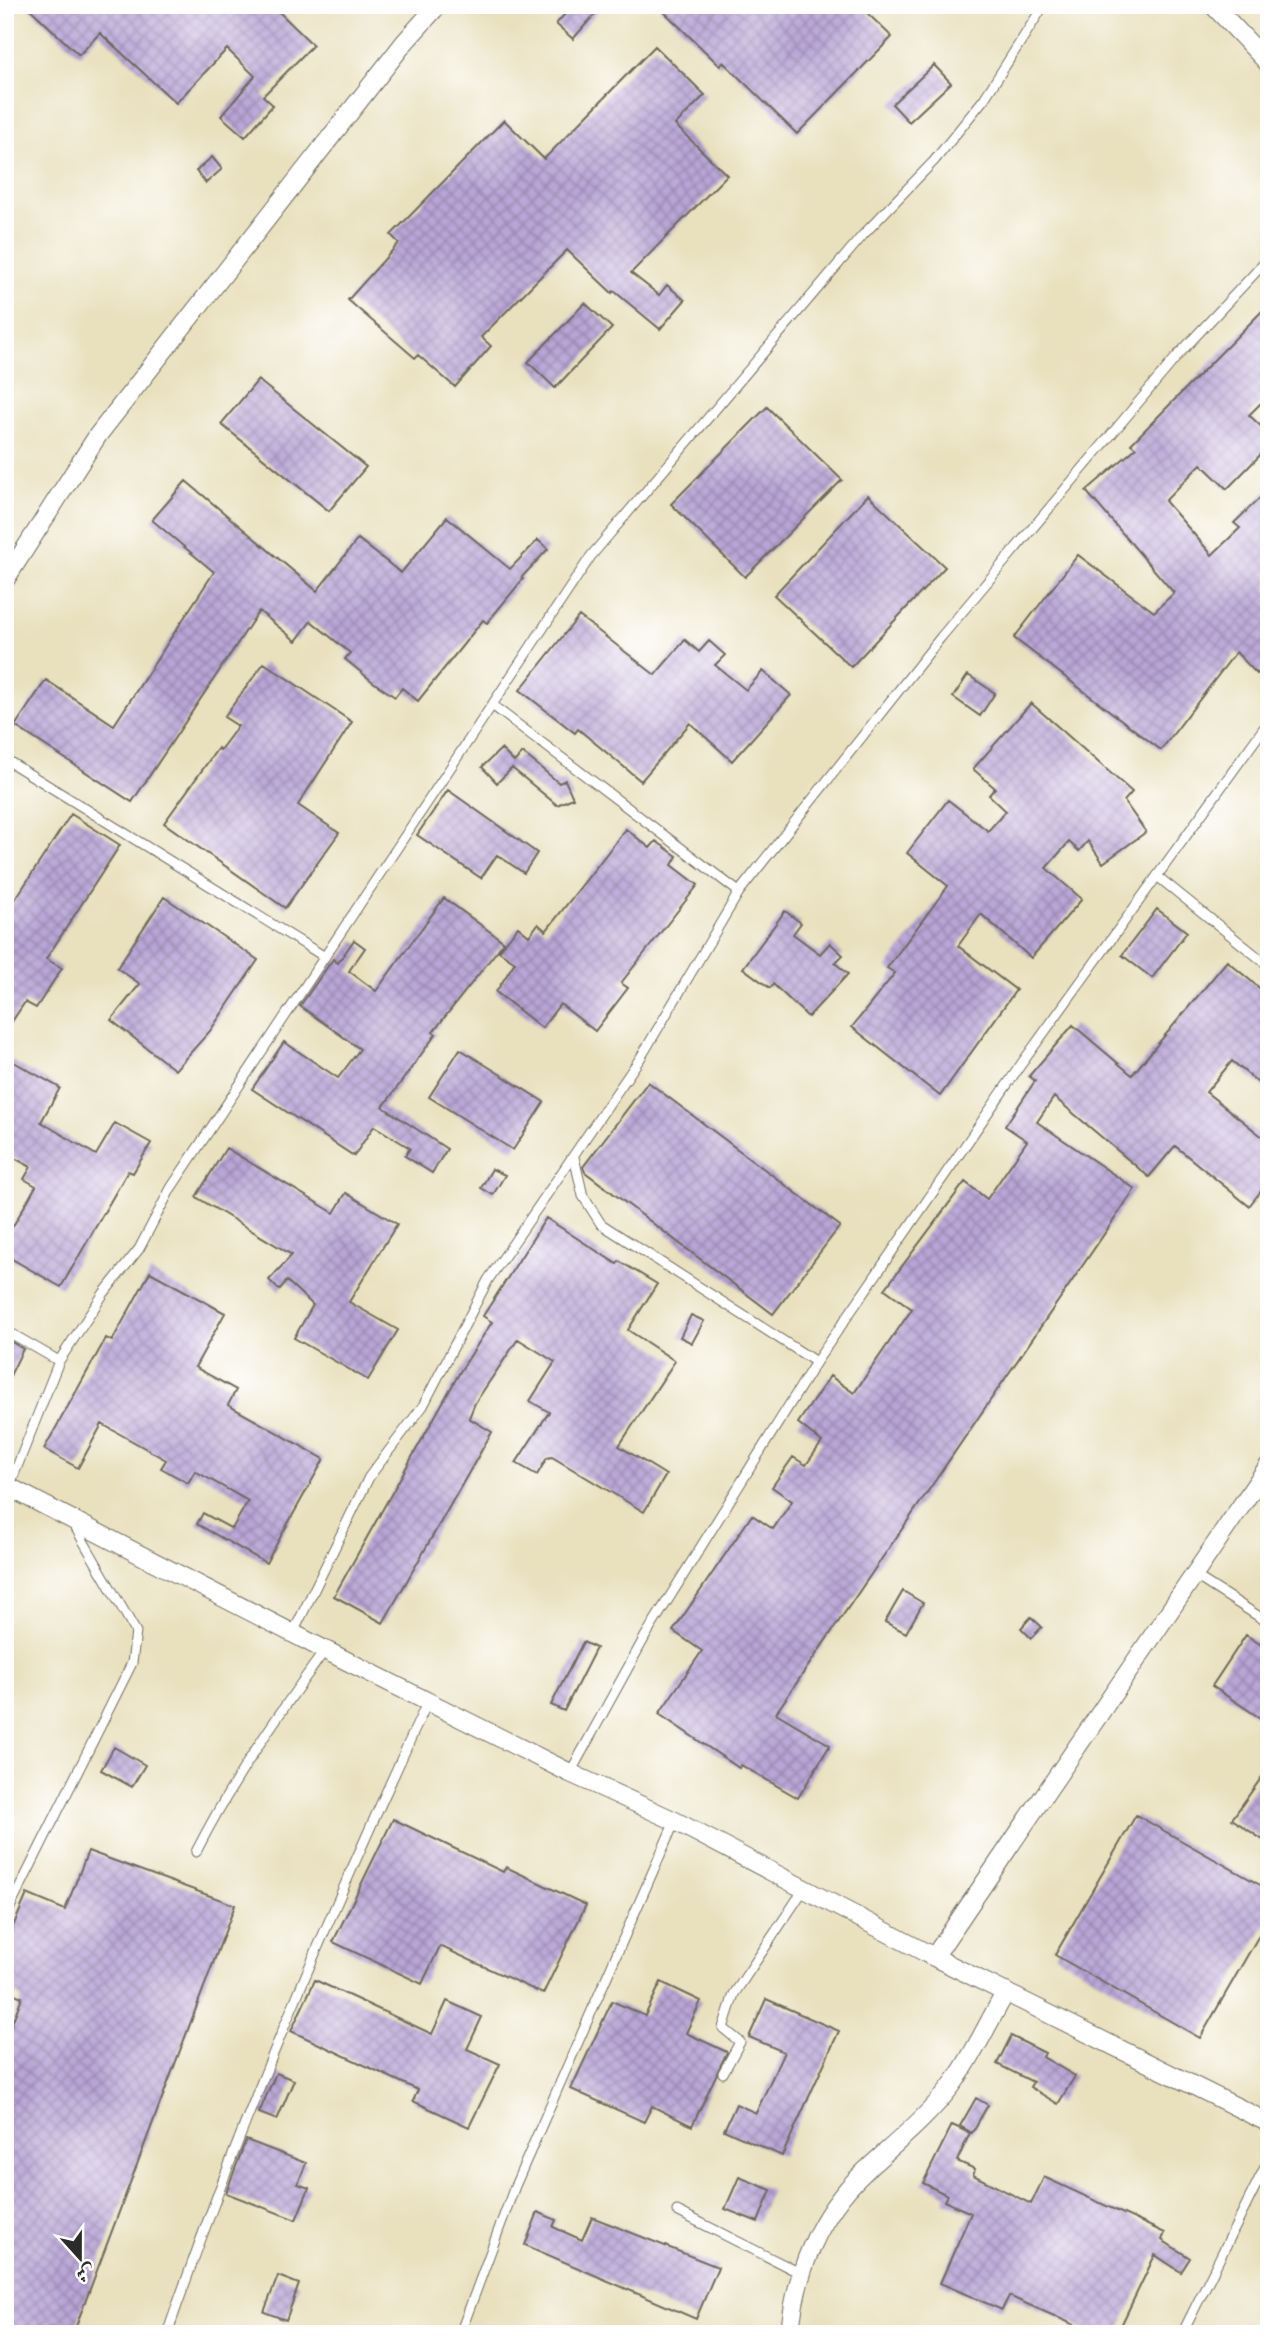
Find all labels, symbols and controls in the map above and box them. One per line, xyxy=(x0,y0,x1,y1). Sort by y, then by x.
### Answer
north arrow xyxy=(46,2224,116,2294)
text: ش xyxy=(72,2257,99,2288)

